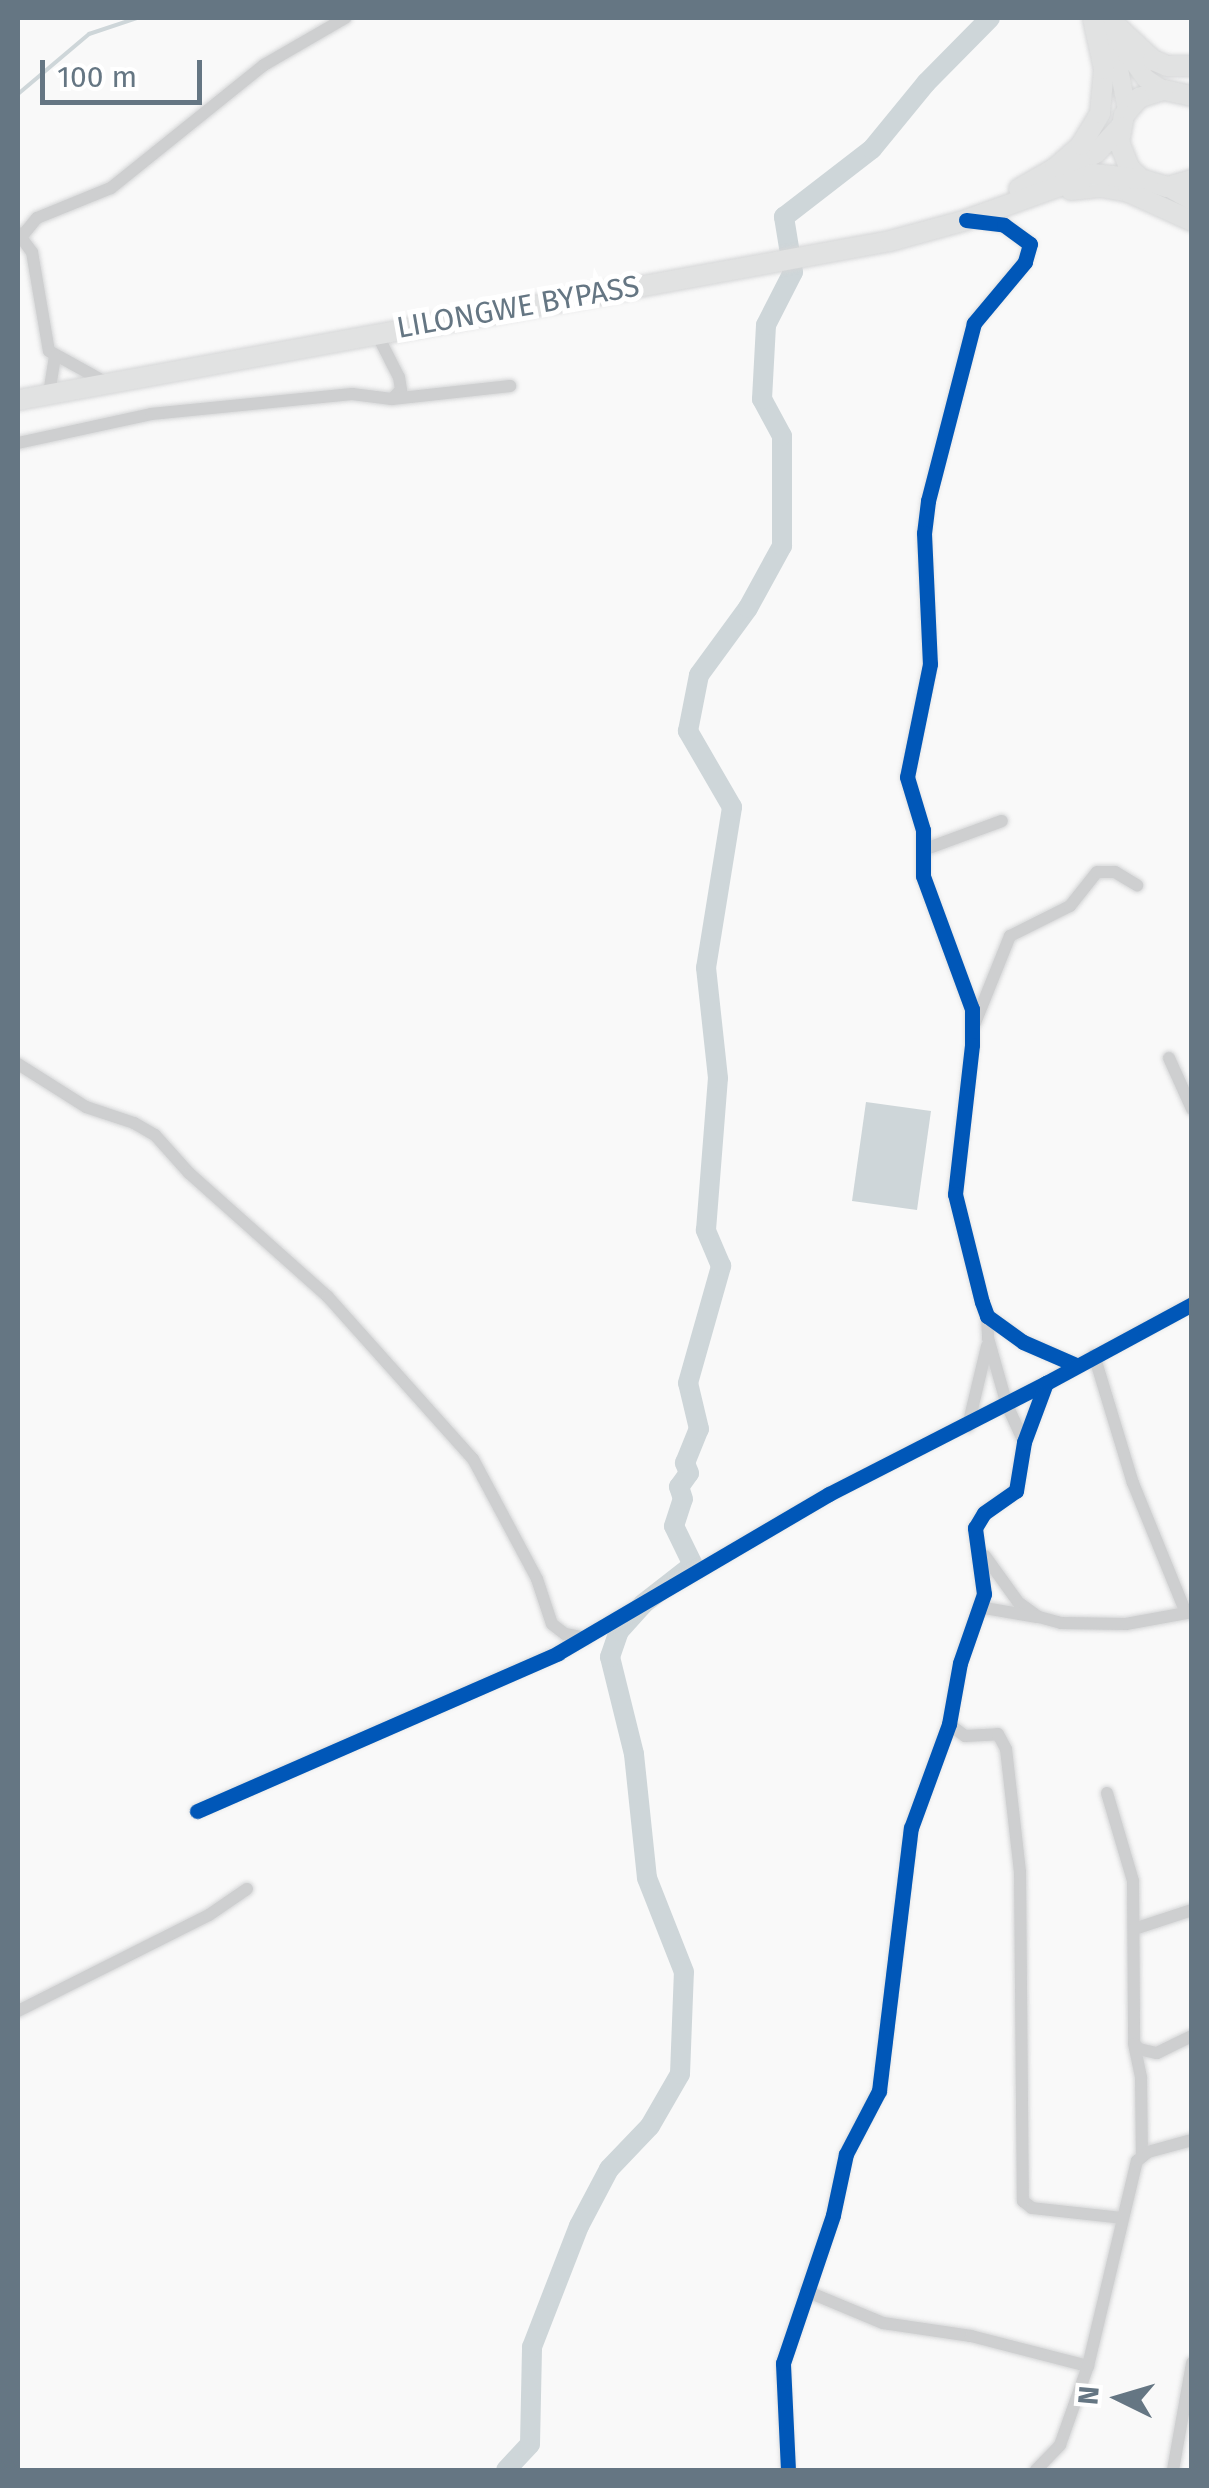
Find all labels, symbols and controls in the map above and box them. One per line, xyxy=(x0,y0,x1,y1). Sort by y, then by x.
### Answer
scale bar xyxy=(45,40,208,102)
text: 100 m xyxy=(57,59,137,95)
street label: LILONGWE BYPASS xyxy=(394,268,642,346)
north arrow xyxy=(1069,2348,1169,2448)
text: N xyxy=(1071,2385,1106,2406)

